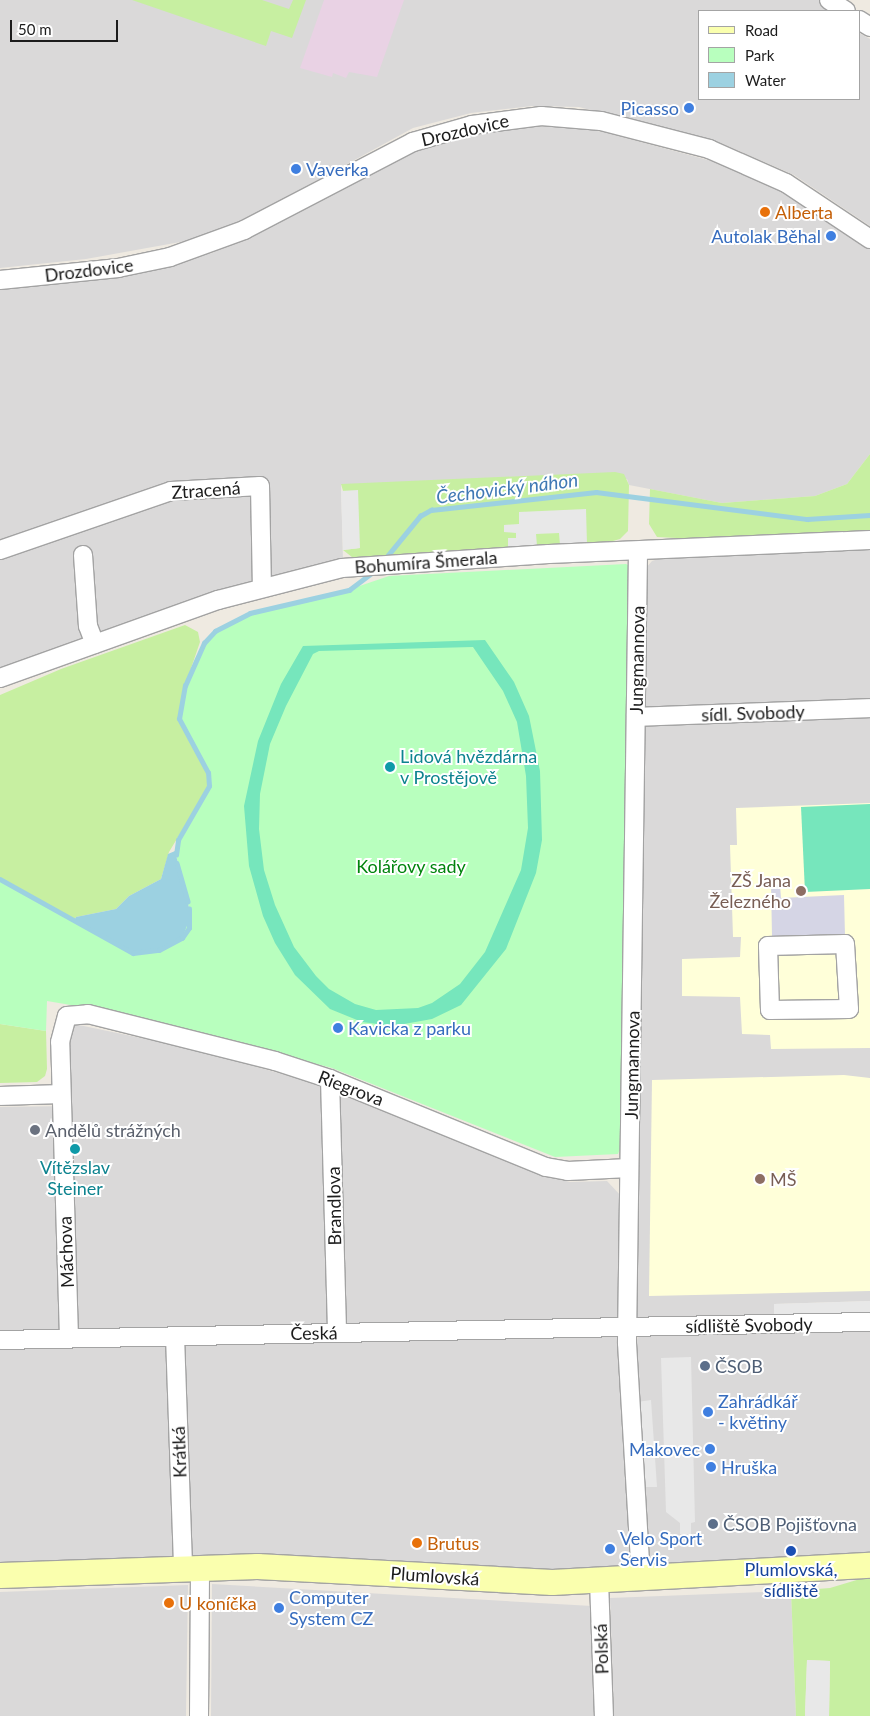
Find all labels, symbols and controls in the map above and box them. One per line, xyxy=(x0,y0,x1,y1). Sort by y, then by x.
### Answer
scale bar xyxy=(12,10,120,42)
legend xyxy=(698,10,860,100)
text: 50 m xyxy=(18,20,52,38)
text: Road xyxy=(745,21,778,39)
text: Park xyxy=(745,46,774,64)
text: Water xyxy=(745,71,786,89)
place label: Picasso xyxy=(621,97,679,119)
marker: Picasso xyxy=(683,102,695,114)
street label: Drozdovice xyxy=(419,109,511,151)
place label: Vaverka xyxy=(306,158,369,180)
marker: Vaverka xyxy=(290,163,302,175)
place label: Alberta xyxy=(775,201,833,223)
marker: Alberta xyxy=(759,206,771,218)
place label: Autolak Běhal xyxy=(711,225,821,247)
marker: Autolak Běhal xyxy=(825,230,837,242)
street label: Drozdovice xyxy=(43,254,135,286)
water label: Čechovický náhon xyxy=(434,468,580,508)
street label: Ztracená xyxy=(171,477,241,503)
street label: Bohumíra Šmerala xyxy=(354,546,498,578)
street label: Jungmannova xyxy=(625,606,649,714)
street label: sídl. Svobody xyxy=(701,700,805,726)
place label: Lidová hvězdárna v Prostějově xyxy=(400,746,537,789)
marker: Lidová hvězdárna v Prostějově xyxy=(384,761,396,773)
park label: Kolářovy sady xyxy=(356,855,466,877)
place label: ZŠ Jana Železného xyxy=(709,870,791,912)
marker: ZŠ Jana Železného xyxy=(795,885,807,897)
street label: Jungmannova xyxy=(620,1011,644,1119)
place label: Kavicka z parku xyxy=(348,1017,471,1039)
marker: Kavicka z parku xyxy=(332,1022,344,1034)
street label: Riegrova xyxy=(315,1066,387,1110)
place label: Andělů strážných xyxy=(45,1119,181,1141)
marker: Andělů strážných xyxy=(29,1124,41,1136)
marker: Vítězslav Steiner xyxy=(69,1143,81,1155)
place label: Vítězslav Steiner xyxy=(40,1157,110,1200)
street label: Brandlova xyxy=(323,1166,345,1246)
place label: MŠ xyxy=(770,1168,796,1190)
marker: MŠ xyxy=(754,1173,766,1185)
street label: Máchova xyxy=(54,1216,78,1288)
street label: sídliště Svobody xyxy=(685,1313,813,1337)
street label: Česká xyxy=(290,1322,338,1344)
place label: ČSOB xyxy=(715,1355,763,1377)
marker: ČSOB xyxy=(699,1360,711,1372)
place label: Zahrádkář - květiny xyxy=(718,1391,798,1434)
marker: Zahrádkář - květiny xyxy=(702,1406,714,1418)
street label: Krátká xyxy=(167,1426,191,1478)
place label: Makovec xyxy=(629,1438,700,1460)
marker: Makovec xyxy=(704,1443,716,1455)
place label: Hruška xyxy=(721,1456,777,1478)
marker: Hruška xyxy=(705,1461,717,1473)
place label: ČSOB Pojišťovna xyxy=(723,1513,857,1535)
marker: ČSOB Pojišťovna xyxy=(707,1518,719,1530)
place label: Velo Sport Servis xyxy=(620,1528,702,1570)
place label: Brutus xyxy=(427,1532,479,1554)
marker: Brutus xyxy=(411,1537,423,1549)
marker: Velo Sport Servis xyxy=(604,1543,616,1555)
marker: Plumlovská, sídliště xyxy=(785,1545,797,1557)
place label: Plumlovská, sídliště xyxy=(744,1559,838,1602)
street label: Plumlovská xyxy=(390,1562,480,1590)
place label: Computer System CZ xyxy=(289,1587,373,1630)
place label: U koníčka xyxy=(179,1592,257,1614)
marker: U koníčka xyxy=(163,1597,175,1609)
marker: Computer System CZ xyxy=(273,1602,285,1614)
street label: Polská xyxy=(589,1623,613,1675)

